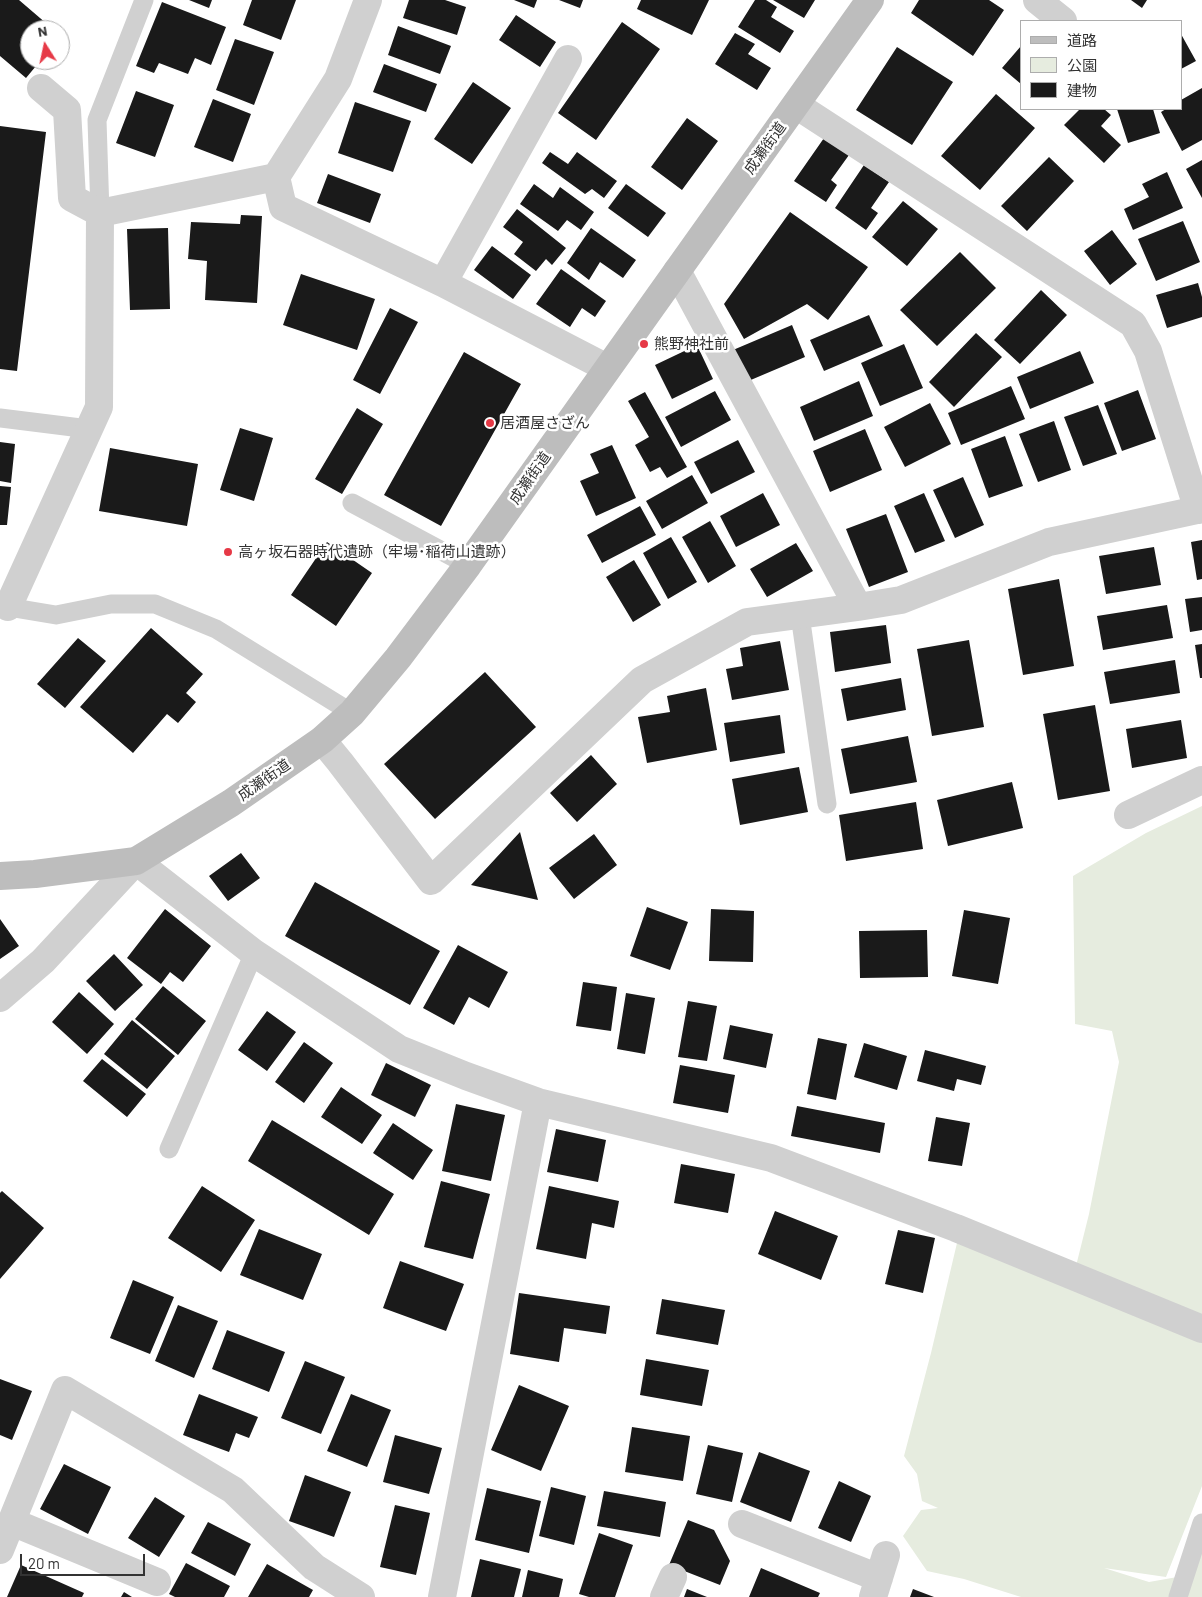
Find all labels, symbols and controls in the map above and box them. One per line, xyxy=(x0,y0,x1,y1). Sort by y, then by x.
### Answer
north arrow xyxy=(20,20,70,70)
legend xyxy=(1020,20,1182,110)
text: N xyxy=(36,22,49,40)
text: 道路 xyxy=(1067,31,1097,49)
text: 公園 xyxy=(1067,56,1097,74)
text: 建物 xyxy=(1067,81,1097,99)
street label: 成瀬街道 xyxy=(740,118,790,178)
place label: 熊野神社前 xyxy=(654,335,729,353)
marker: 熊野神社前 xyxy=(638,338,650,350)
place label: 居酒屋さざん xyxy=(500,414,590,432)
marker: 居酒屋さざん xyxy=(484,417,496,429)
street label: 成瀬街道 xyxy=(505,448,555,508)
place label: 高ヶ坂石器時代遺跡（牢場･稲荷山遺跡） xyxy=(238,543,515,561)
marker: 高ヶ坂石器時代遺跡（牢場･稲荷山遺跡） xyxy=(222,546,234,558)
street label: 成瀬街道 xyxy=(234,755,294,805)
scale bar xyxy=(22,1544,148,1576)
text: 20 m xyxy=(28,1554,60,1572)

